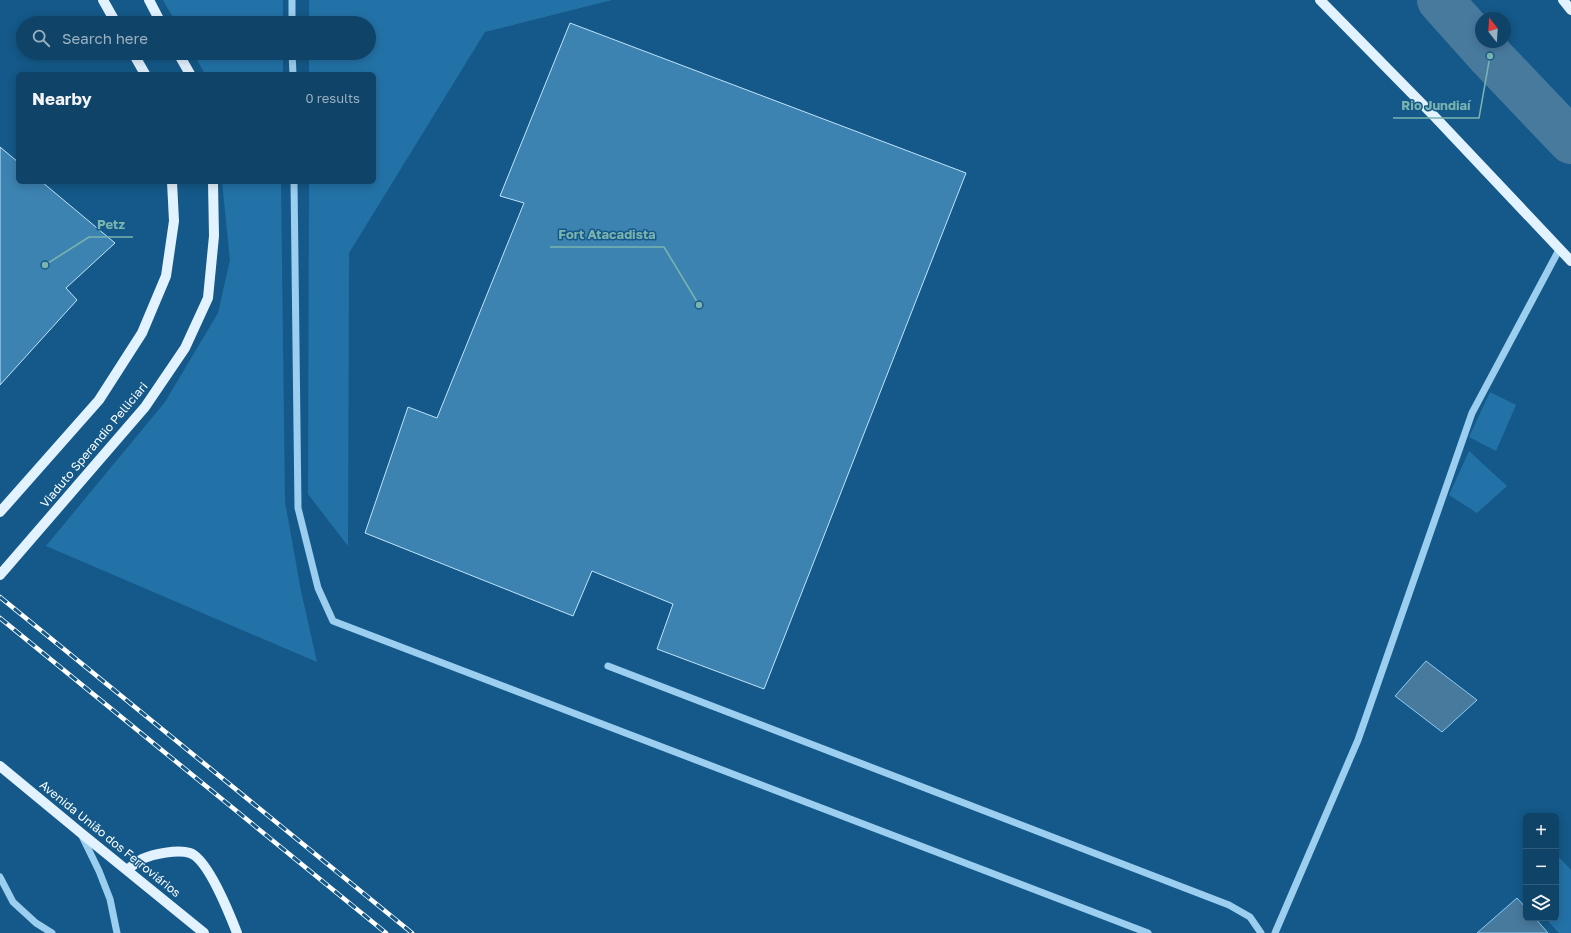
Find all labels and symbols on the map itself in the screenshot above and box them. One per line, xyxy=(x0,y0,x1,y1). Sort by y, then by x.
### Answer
north arrow xyxy=(1475,12,1511,48)
callout: Rio Jundiaí xyxy=(1393,93,1479,118)
text: Rio Jundiaí xyxy=(1401,97,1472,113)
callout: Petz xyxy=(89,212,133,237)
text: Petz xyxy=(97,216,125,232)
callout: Fort Atacadista xyxy=(550,222,664,247)
text: Fort Atacadista xyxy=(558,226,656,242)
street label: Viaduto Sperandio Pelliciari xyxy=(37,379,151,510)
street label: Avenida União dos Ferroviários xyxy=(37,777,184,900)

